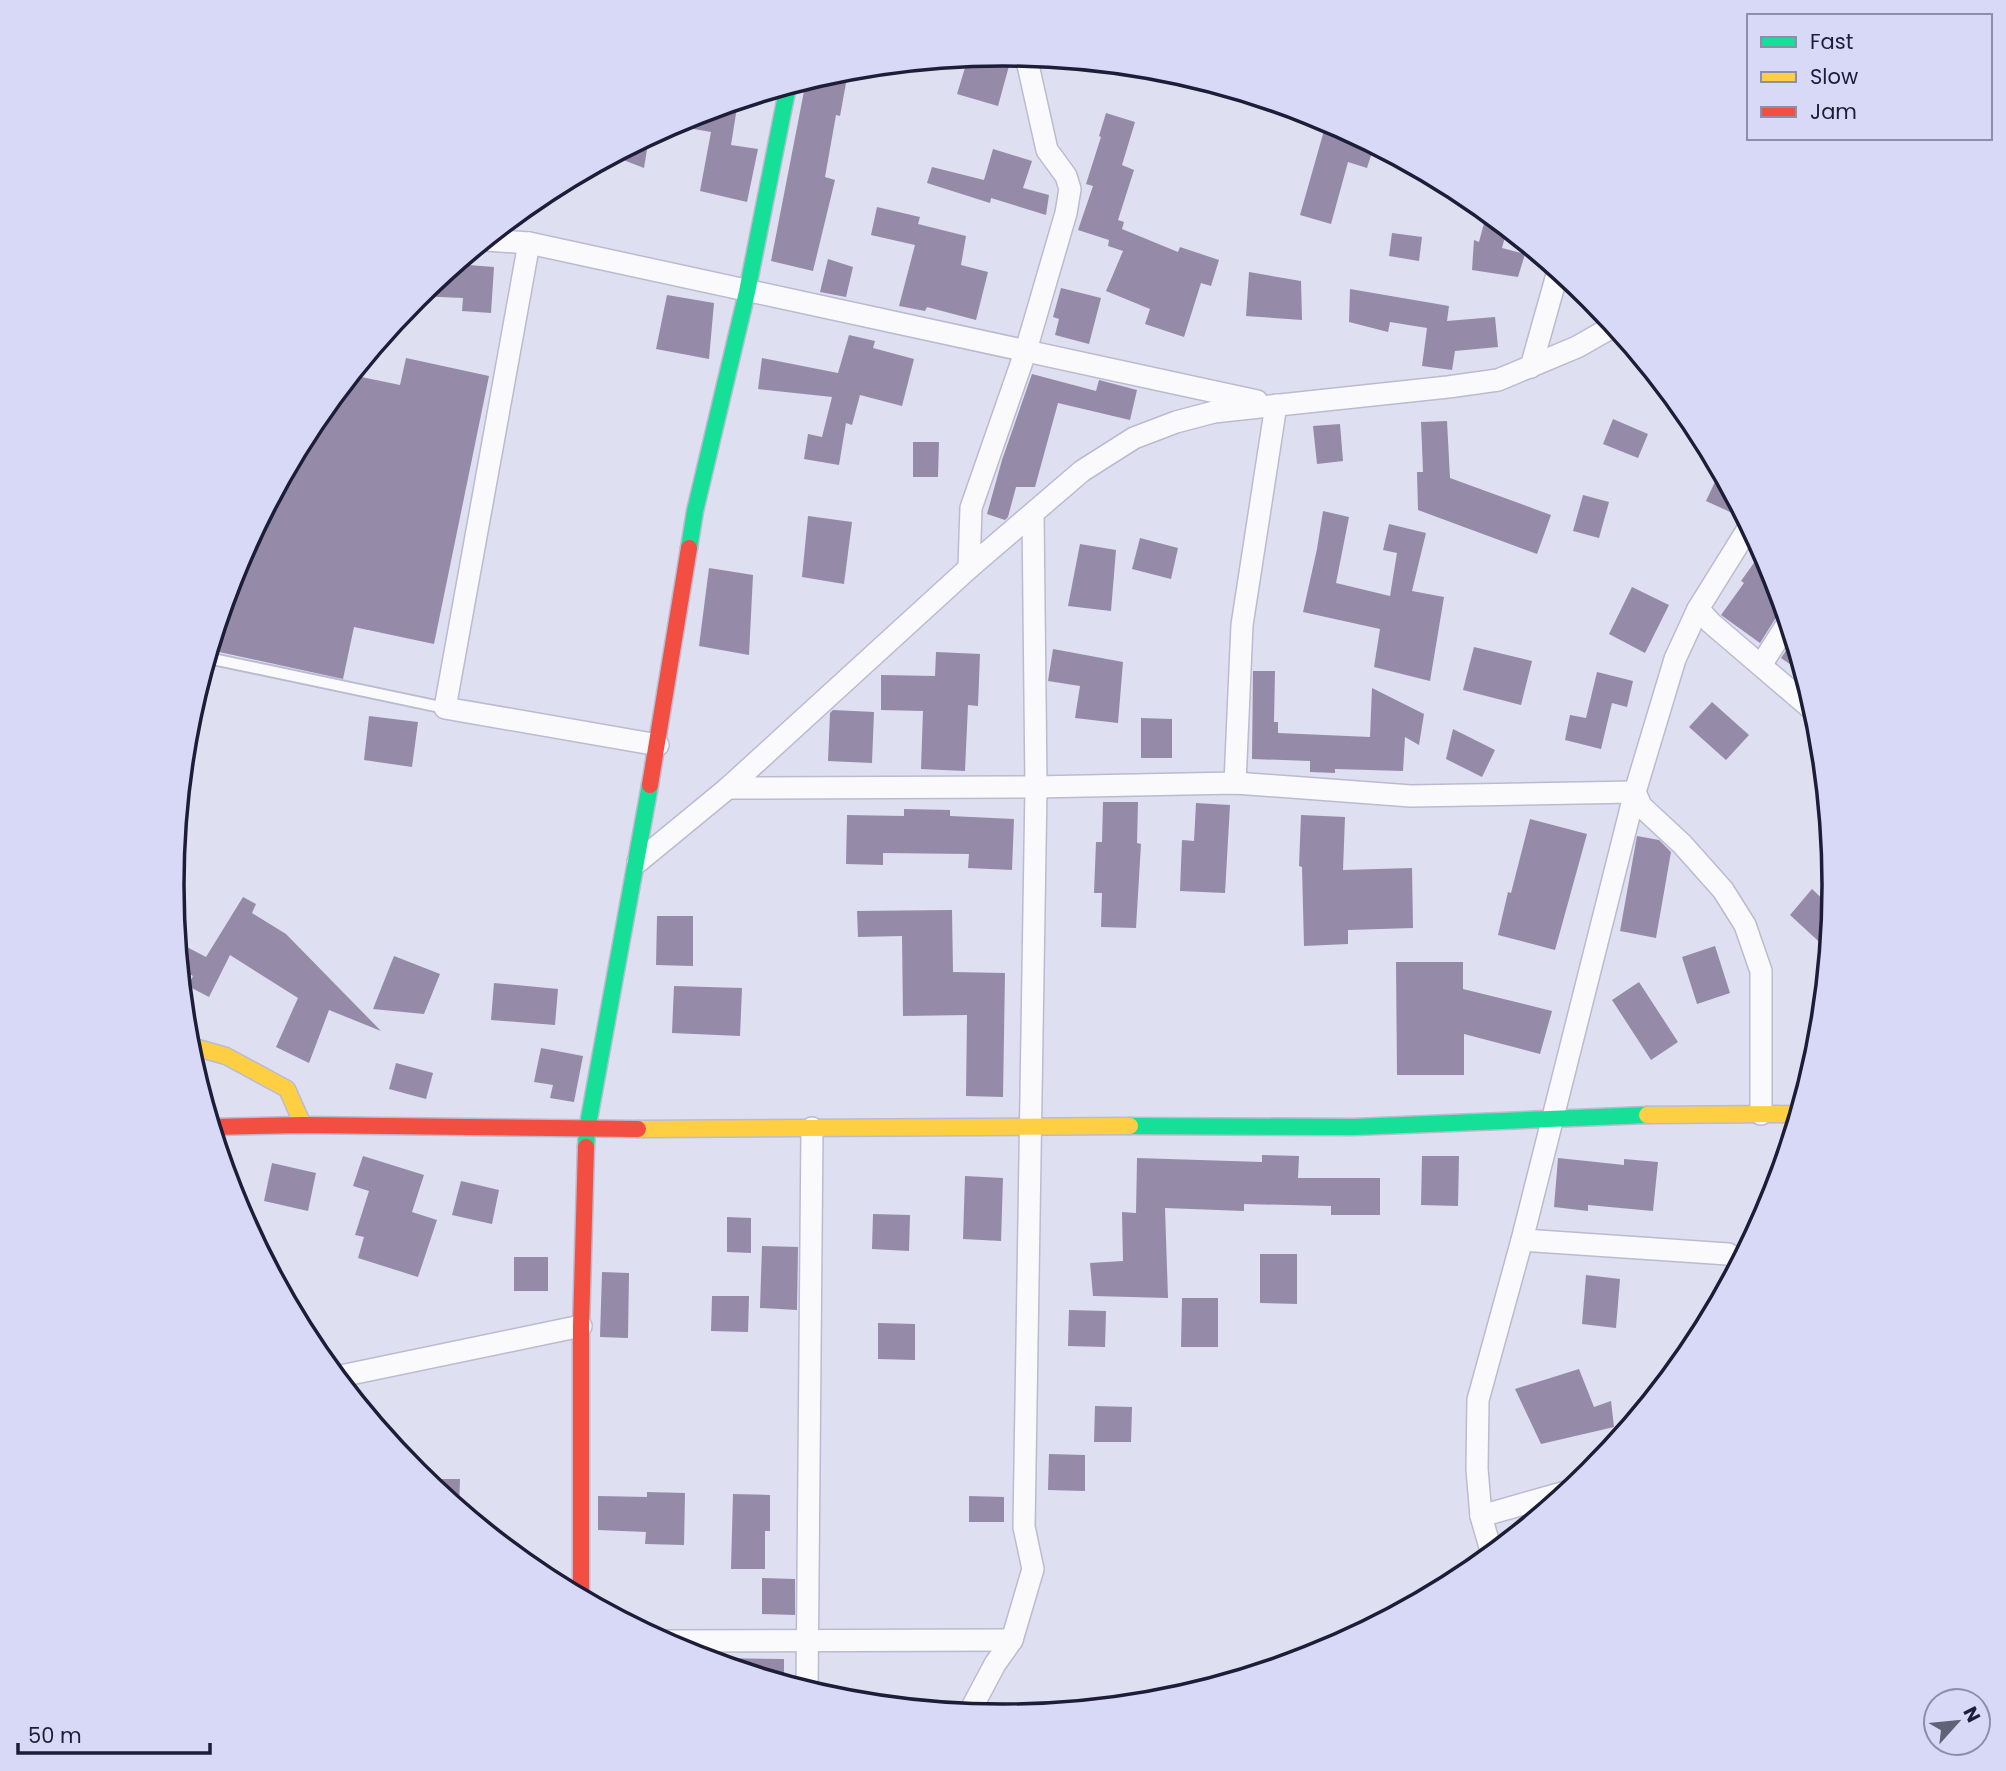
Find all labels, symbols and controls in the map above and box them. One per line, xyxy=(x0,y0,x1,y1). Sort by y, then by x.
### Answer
legend xyxy=(1747,14,1992,140)
text: Fast xyxy=(1810,27,1853,56)
text: Slow xyxy=(1810,62,1858,91)
text: Jam xyxy=(1810,97,1857,126)
north arrow xyxy=(1922,1687,1992,1757)
text: N xyxy=(1956,1702,1987,1727)
scale bar xyxy=(18,1712,210,1756)
text: 50 m xyxy=(28,1721,82,1750)

